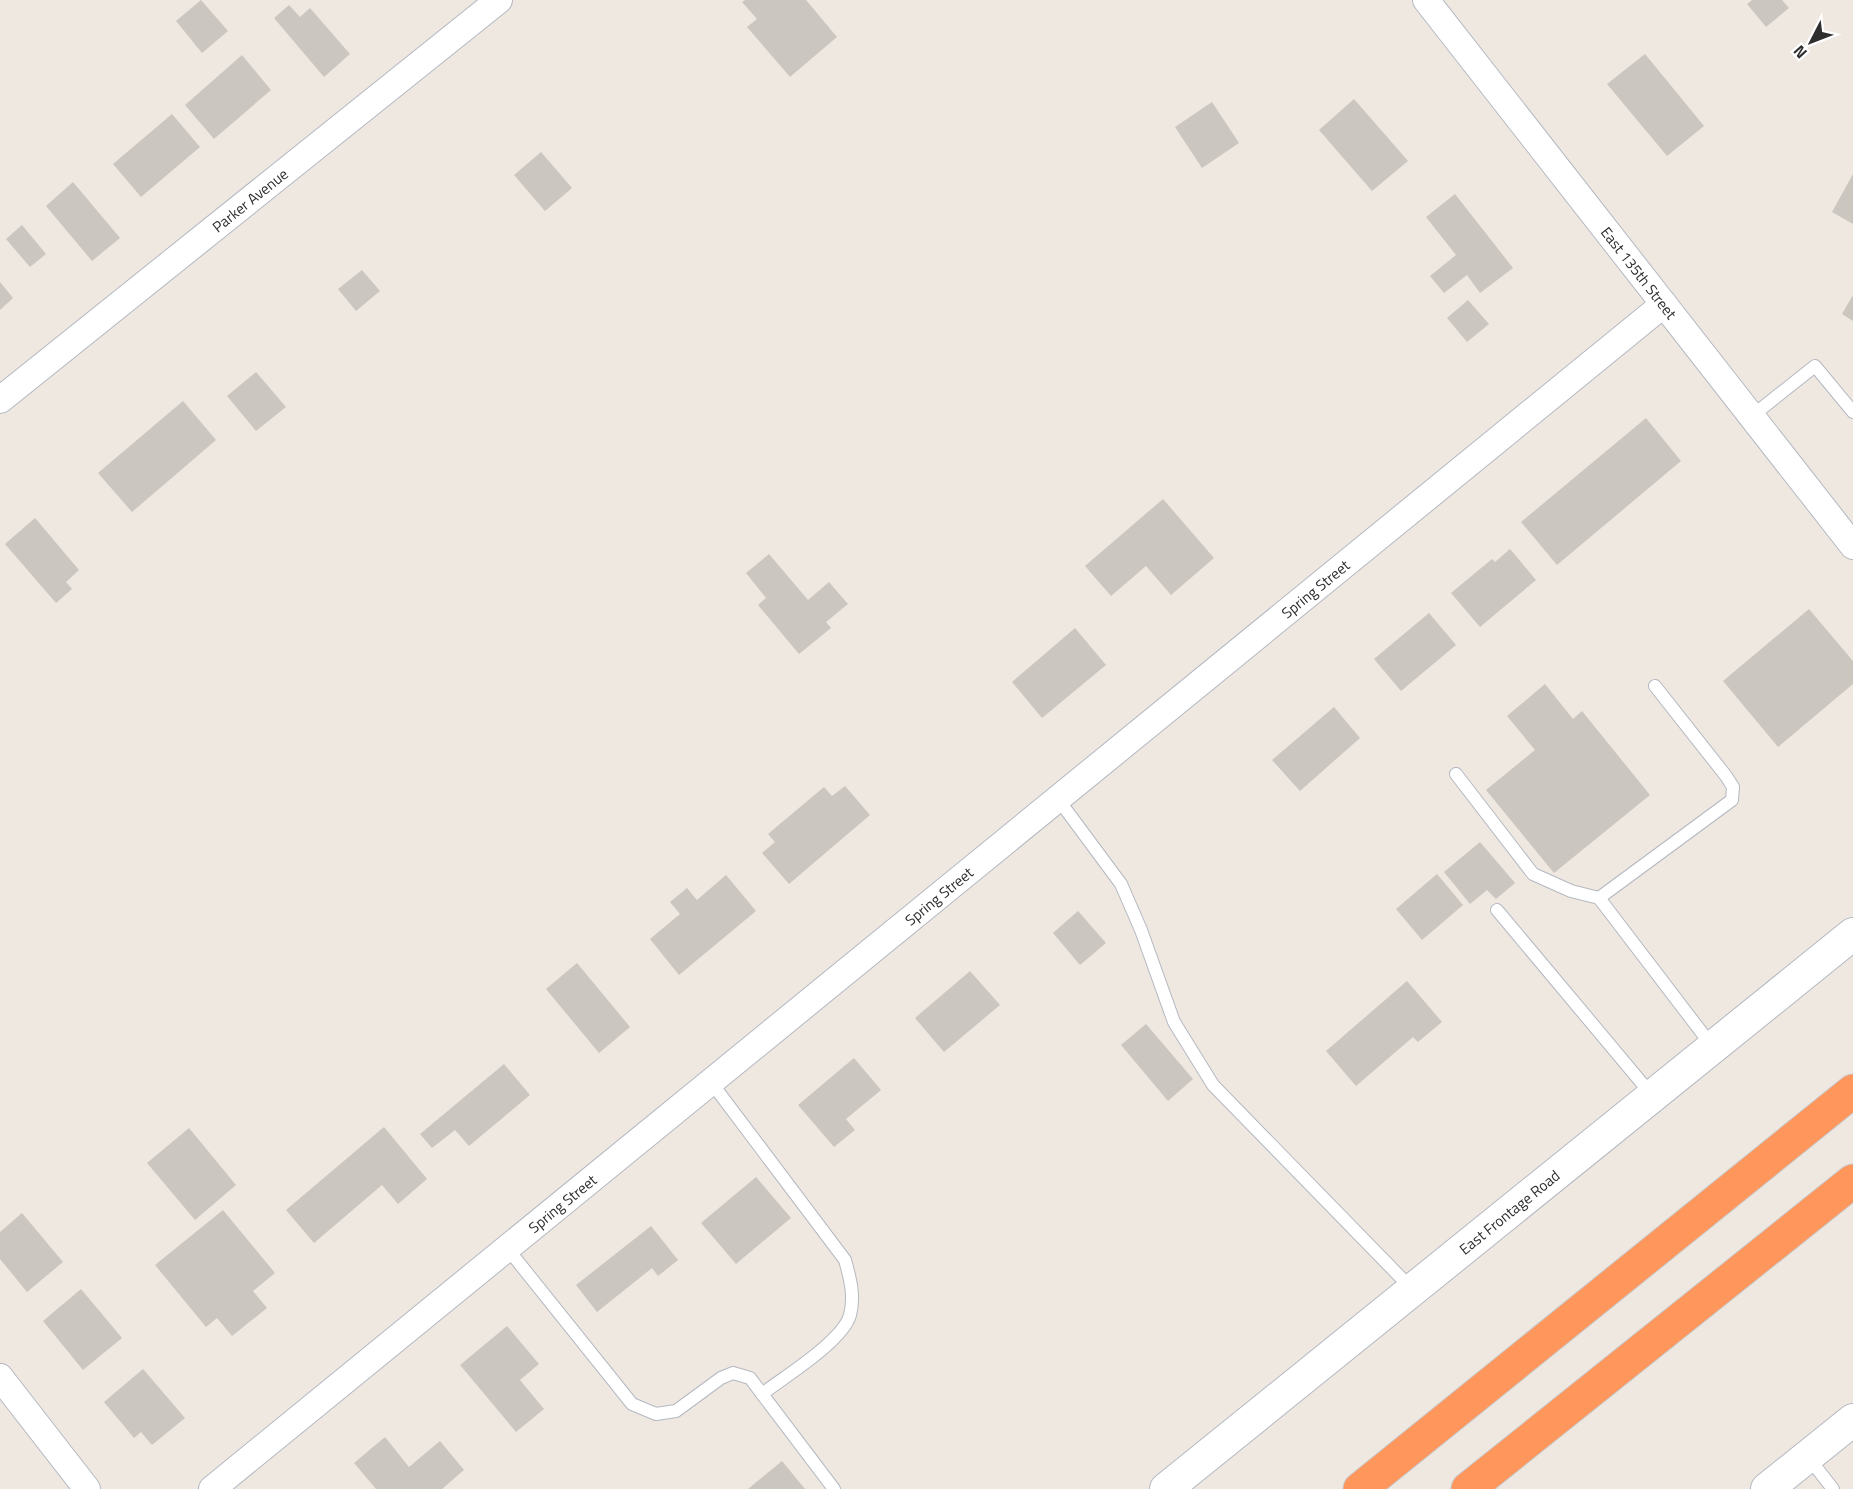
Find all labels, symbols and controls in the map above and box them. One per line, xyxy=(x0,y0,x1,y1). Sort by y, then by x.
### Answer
north arrow xyxy=(1781,12,1841,72)
text: N xyxy=(1787,40,1812,64)
street label: Parker Avenue xyxy=(207,162,293,237)
street label: East 135th Street xyxy=(1596,221,1683,324)
street label: Spring Street xyxy=(1276,553,1355,624)
street label: Spring Street xyxy=(900,861,978,931)
street label: East Frontage Road xyxy=(1454,1164,1564,1260)
street label: Spring Street xyxy=(523,1168,602,1238)

